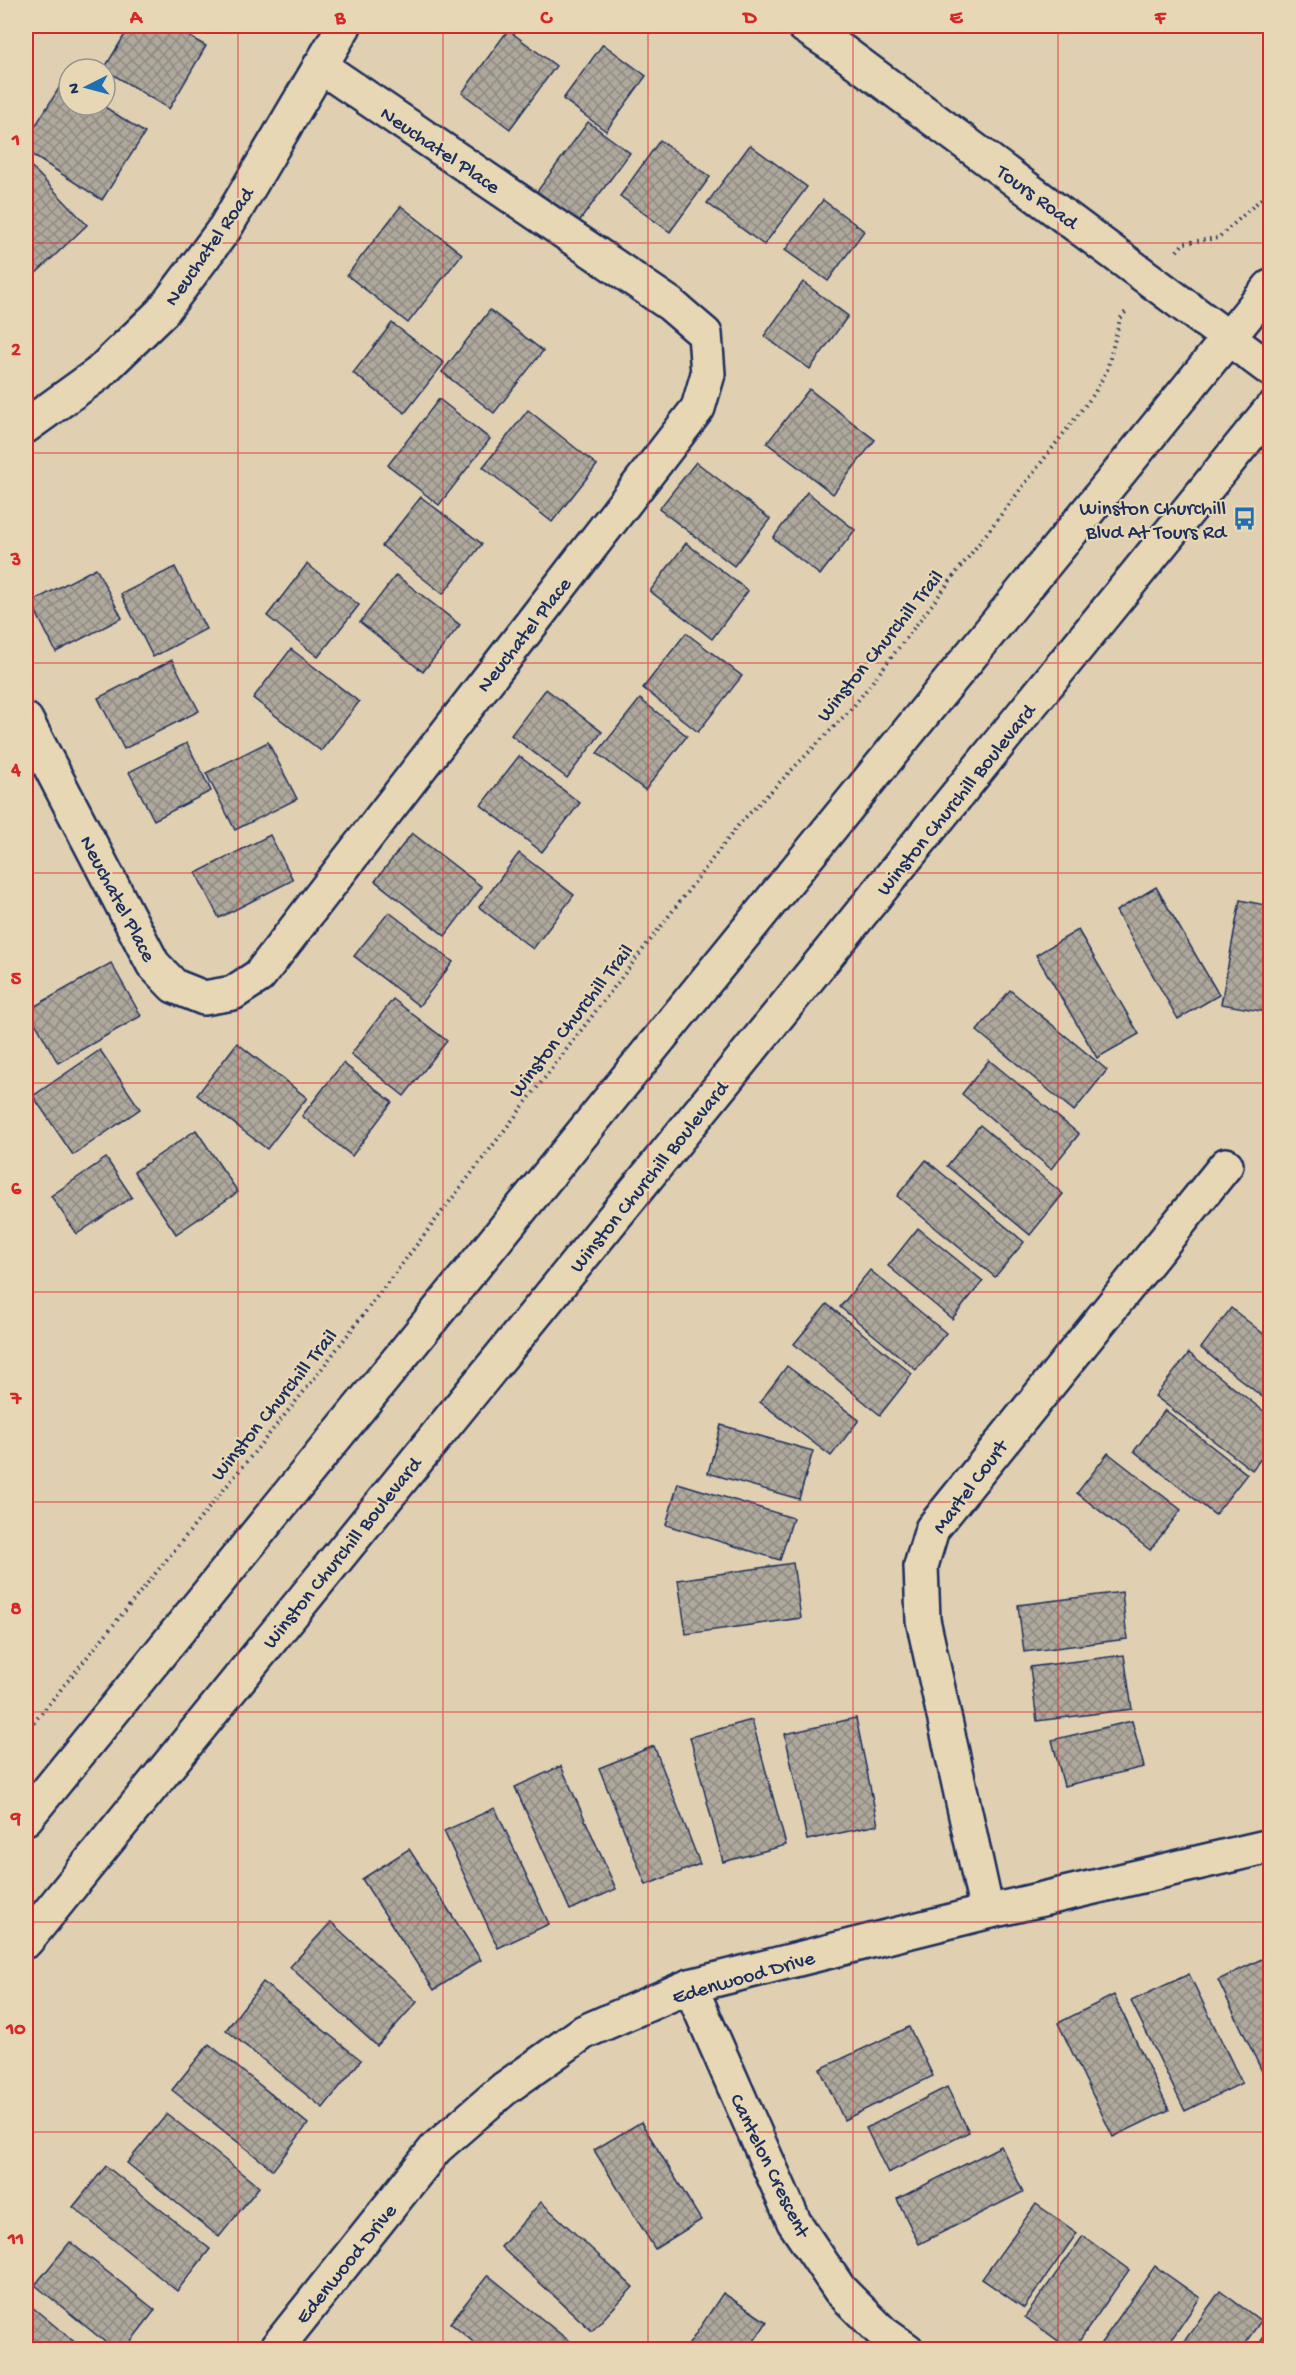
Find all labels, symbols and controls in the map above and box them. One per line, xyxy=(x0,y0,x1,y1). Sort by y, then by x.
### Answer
text: A xyxy=(129,8,144,31)
text: B xyxy=(334,8,346,31)
text: C xyxy=(540,8,554,31)
text: D xyxy=(741,8,757,31)
text: E xyxy=(950,8,964,31)
text: F xyxy=(1154,8,1167,31)
north arrow xyxy=(57,57,117,117)
text: N xyxy=(66,81,86,94)
street label: Neuchatel Place xyxy=(374,103,505,202)
text: 1 xyxy=(11,130,20,153)
street label: Tours Road xyxy=(989,160,1083,238)
street label: Neuchatel Road xyxy=(161,182,262,312)
text: 2 xyxy=(11,340,21,363)
place label: Winston Churchill Blvd At Tours Rd xyxy=(1079,498,1228,547)
bus stop icon: Winston Churchill Blvd At Tours Rd xyxy=(1231,506,1257,532)
text: 3 xyxy=(10,550,21,573)
street label: Winston Churchill Trail xyxy=(813,566,951,728)
street label: Neuchatel Place xyxy=(473,573,579,699)
street label: Winston Churchill Boulevard xyxy=(873,699,1044,902)
text: 4 xyxy=(10,760,21,783)
street label: Neuchatel Place xyxy=(72,832,160,968)
street label: Winston Churchill Trail xyxy=(505,940,640,1104)
text: 5 xyxy=(11,969,22,992)
street label: Winston Churchill Boulevard xyxy=(566,1076,737,1279)
text: 6 xyxy=(11,1179,22,1202)
street label: Winston Churchill Trail xyxy=(207,1325,345,1487)
text: 7 xyxy=(10,1389,23,1412)
street label: Martel Court xyxy=(928,1434,1017,1540)
street label: Winston Churchill Boulevard xyxy=(259,1452,430,1655)
text: 8 xyxy=(11,1599,22,1622)
text: 9 xyxy=(10,1809,21,1832)
street label: Edenwood Drive xyxy=(670,1947,819,2012)
text: 10 xyxy=(5,2019,26,2042)
street label: Cantelon Crescent xyxy=(722,2091,815,2245)
street label: Edenwood Drive xyxy=(292,2199,405,2330)
text: 11 xyxy=(7,2229,24,2252)

